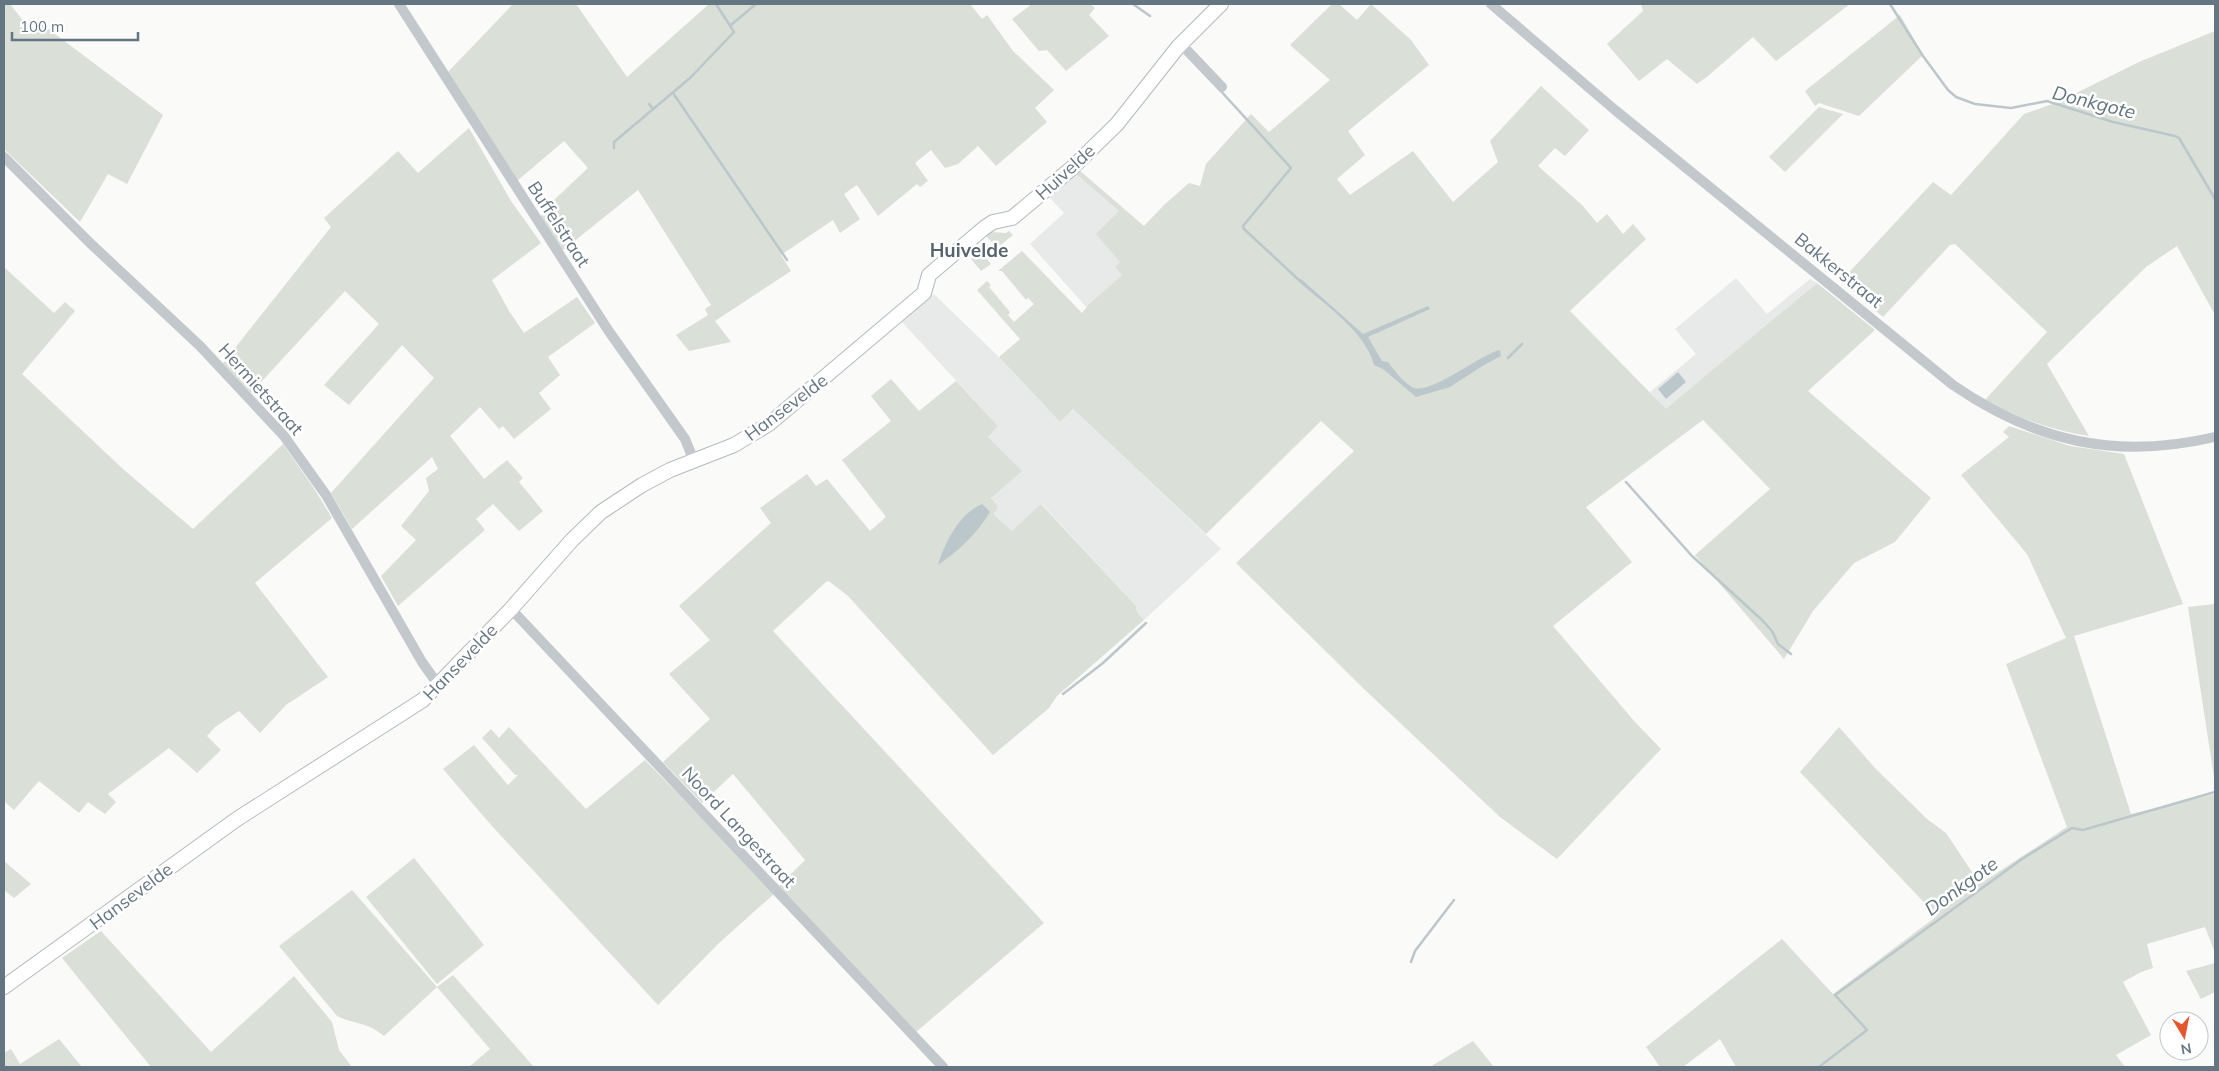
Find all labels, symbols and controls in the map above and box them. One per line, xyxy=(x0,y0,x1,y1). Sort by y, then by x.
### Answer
scale bar xyxy=(12,10,139,42)
text: 100 m xyxy=(20,17,64,36)
water label: Donkgote xyxy=(2050,80,2138,124)
street label: Huivelde xyxy=(1030,139,1100,205)
street label: Buffelstraat xyxy=(523,177,595,271)
street label: Bakkerstraat xyxy=(1790,227,1888,313)
district label: Huivelde xyxy=(930,238,1008,262)
street label: Hermietstraat xyxy=(214,338,308,440)
street label: Hansevelde xyxy=(740,368,832,446)
street label: Hansevelde xyxy=(418,619,502,705)
street label: Noord Langestraat xyxy=(677,762,801,892)
water label: Donkgote xyxy=(1920,851,2002,921)
street label: Hansevelde xyxy=(85,857,177,935)
north arrow xyxy=(2159,1011,2209,1061)
text: N xyxy=(2179,1039,2193,1059)

